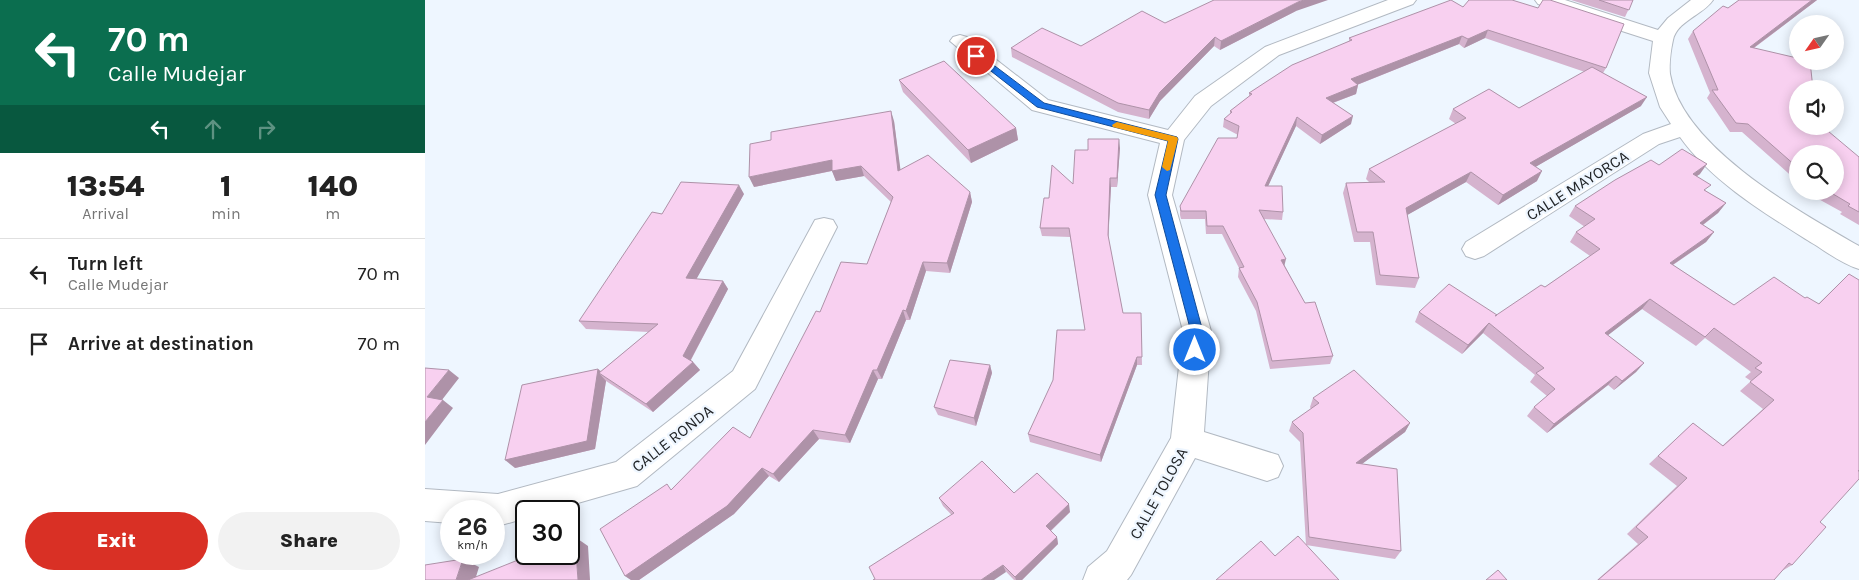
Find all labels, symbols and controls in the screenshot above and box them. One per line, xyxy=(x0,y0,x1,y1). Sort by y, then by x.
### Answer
north arrow xyxy=(1789,15,1844,70)
map controls xyxy=(1789,15,1844,200)
text: 70 m xyxy=(108,19,190,60)
icon: left xyxy=(25,20,90,85)
pin xyxy=(955,35,997,77)
icon: arrive xyxy=(962,42,990,70)
text: Calle Mudejar xyxy=(108,61,246,87)
button: sound xyxy=(1789,80,1844,135)
icon: left xyxy=(146,115,174,143)
icon: ahead xyxy=(199,115,227,143)
icon: right xyxy=(252,115,280,143)
button: search xyxy=(1789,145,1844,200)
street label: CALLE MAYORCA xyxy=(1523,146,1632,224)
text: 13:54 xyxy=(67,168,144,204)
text: 1 xyxy=(220,168,232,204)
text: 140 xyxy=(307,168,358,204)
text: Arrival xyxy=(82,204,129,223)
text: min xyxy=(211,204,241,223)
text: m xyxy=(325,204,340,223)
text: Turn left xyxy=(68,253,143,275)
icon: left xyxy=(25,260,53,288)
text: 70 m xyxy=(358,263,400,285)
text: Calle Mudejar xyxy=(68,275,168,294)
position arrow xyxy=(1168,323,1220,375)
icon: arrive xyxy=(25,330,53,358)
text: Arrive at destination xyxy=(68,333,254,355)
text: 70 m xyxy=(358,333,400,355)
street label: CALLE RONDA xyxy=(628,401,717,476)
street label: CALLE TOLOSA xyxy=(1125,444,1191,542)
speed limit sign: 30 xyxy=(515,500,580,565)
button: Exit xyxy=(25,512,208,570)
button: Share xyxy=(218,512,400,570)
text: 26 xyxy=(457,512,488,541)
text: km/h xyxy=(457,538,488,552)

